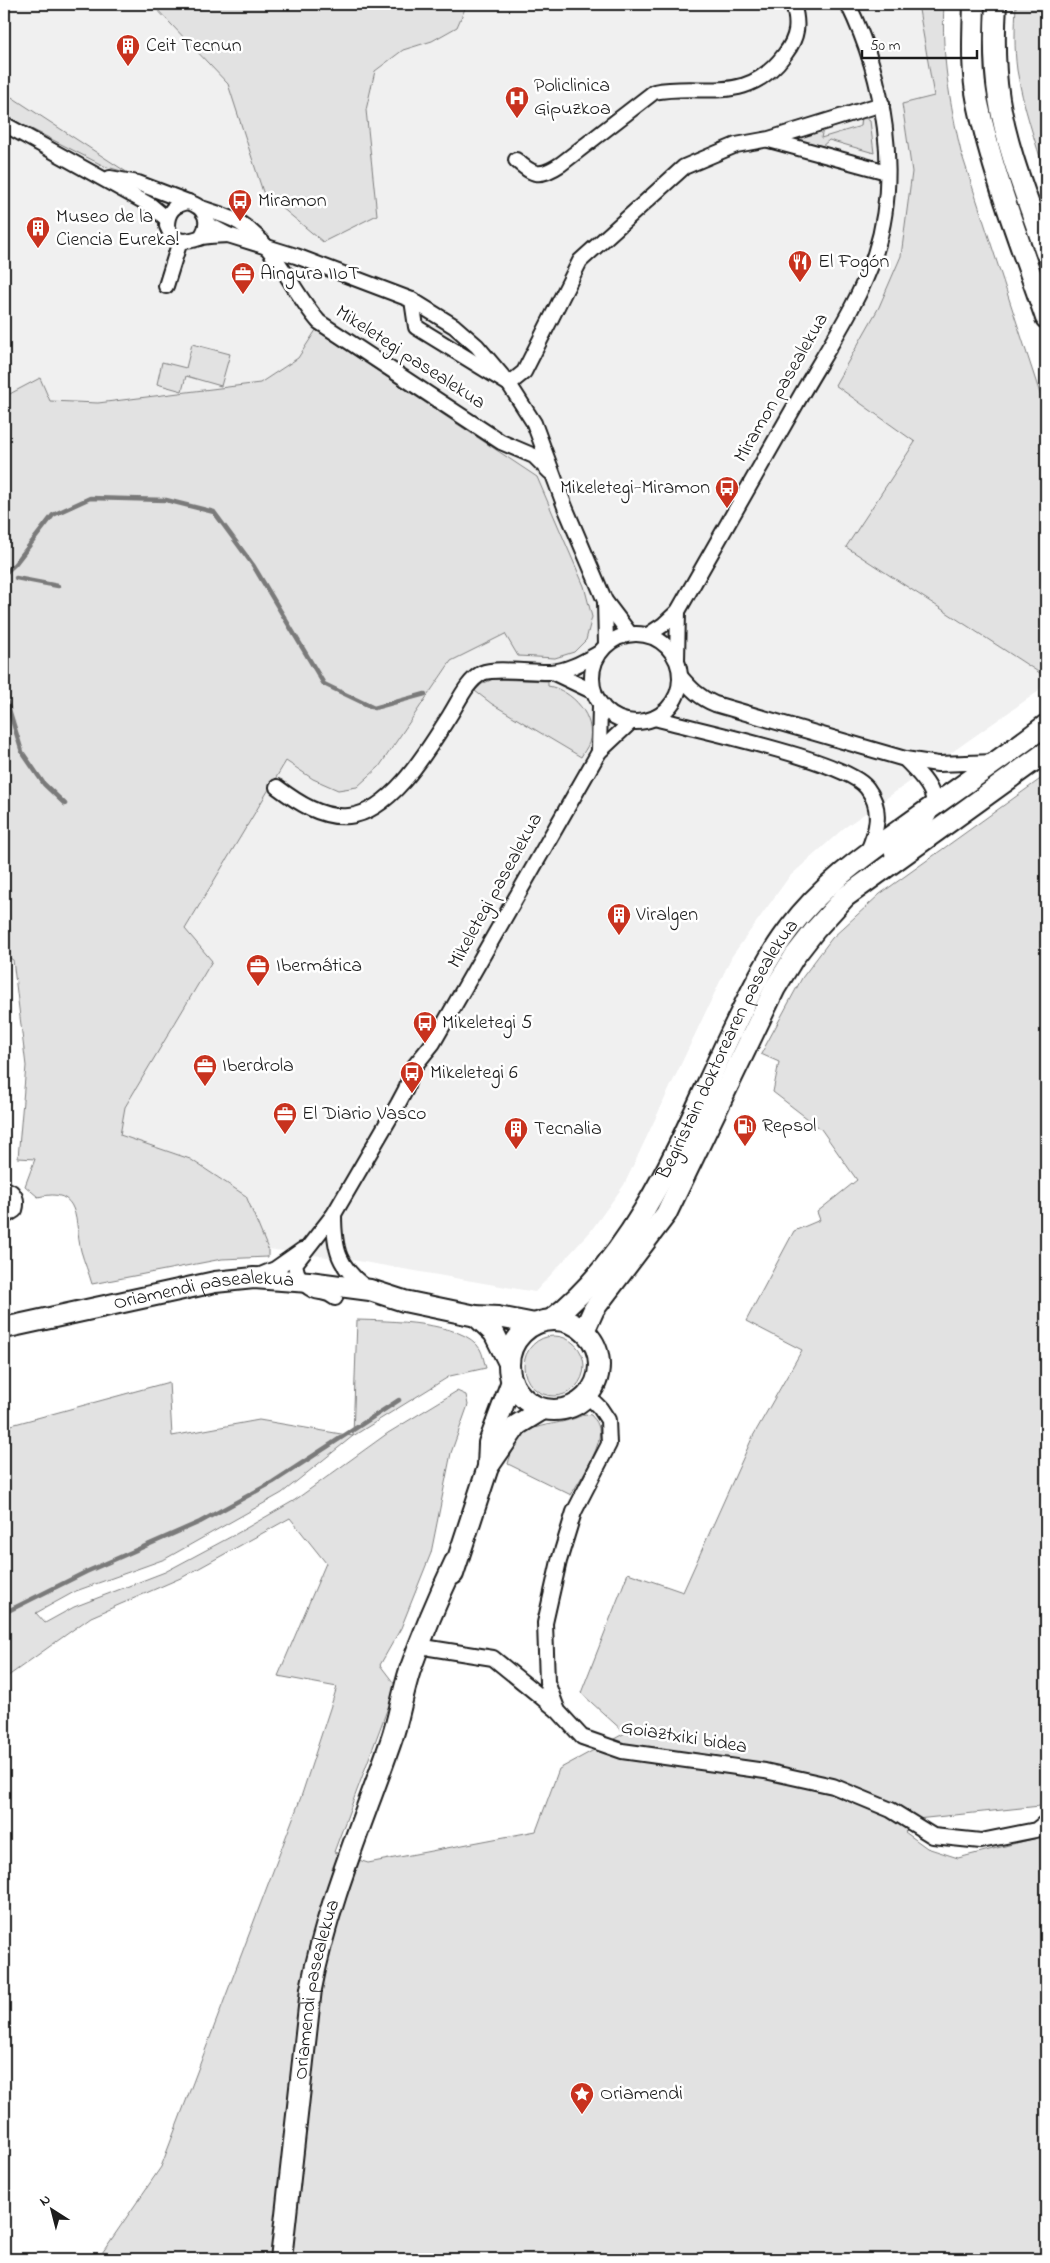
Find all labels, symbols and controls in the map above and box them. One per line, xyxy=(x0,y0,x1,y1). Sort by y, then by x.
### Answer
scale bar xyxy=(862,28,978,60)
place label: Ceit Tecnun xyxy=(146,32,242,61)
building icon: Ceit Tecnun xyxy=(115,33,141,67)
text: 50 m xyxy=(870,35,901,57)
place label: Policlinica Gipuzkoa xyxy=(534,72,611,124)
hospital icon: Policlinica Gipuzkoa xyxy=(504,85,530,119)
place label: Miramon xyxy=(258,187,327,216)
bus stop icon: Miramon xyxy=(227,188,253,222)
place label: Museo de la Ciencia Eureka! xyxy=(56,203,179,255)
building icon: Museo de la Ciencia Eureka! xyxy=(25,215,51,249)
place label: El Fogón xyxy=(818,248,889,278)
restaurant icon: El Fogón xyxy=(787,249,813,283)
place label: Aingura IIoT xyxy=(260,260,359,290)
office icon: Aingura IIoT xyxy=(230,261,256,295)
street label: Mikeletegi pasealekua xyxy=(329,298,491,418)
street label: Miramon pasealekua xyxy=(727,308,837,468)
place label: Mikeletegi-Miramon xyxy=(560,474,710,504)
bus stop icon: Mikeletegi-Miramon xyxy=(714,475,740,509)
street label: Mikeletegi pasealekua xyxy=(441,808,552,975)
place label: Viralgen xyxy=(635,901,698,931)
building icon: Viralgen xyxy=(606,902,632,936)
street label: Begiristain doktorearen pasealekua xyxy=(649,913,806,1186)
place label: Ibermática xyxy=(276,952,362,981)
office icon: Ibermática xyxy=(245,953,271,987)
place label: Mikeletegi 5 xyxy=(442,1009,533,1039)
bus stop icon: Mikeletegi 5 xyxy=(412,1010,438,1044)
place label: Iberdrola xyxy=(222,1052,294,1081)
office icon: Iberdrola xyxy=(192,1053,218,1087)
place label: Mikeletegi 6 xyxy=(430,1059,518,1089)
bus stop icon: Mikeletegi 6 xyxy=(399,1060,425,1094)
place label: El Diario Vasco xyxy=(302,1100,426,1129)
office icon: El Diario Vasco xyxy=(272,1101,298,1135)
place label: Repsol xyxy=(762,1112,816,1141)
fuel station icon: Repsol xyxy=(732,1113,758,1147)
place label: Tecnalia xyxy=(534,1115,602,1144)
building icon: Tecnalia xyxy=(503,1116,529,1150)
street label: Oriamendi pasealekua xyxy=(111,1264,295,1318)
street label: Goiaztxiki bidea xyxy=(619,1714,749,1762)
street label: Oriamendi pasealekua xyxy=(287,1896,348,2081)
place label: Oriamendi xyxy=(600,2080,683,2109)
place icon: Oriamendi xyxy=(569,2081,595,2115)
north arrow xyxy=(28,2186,78,2236)
text: N xyxy=(35,2189,55,2212)

